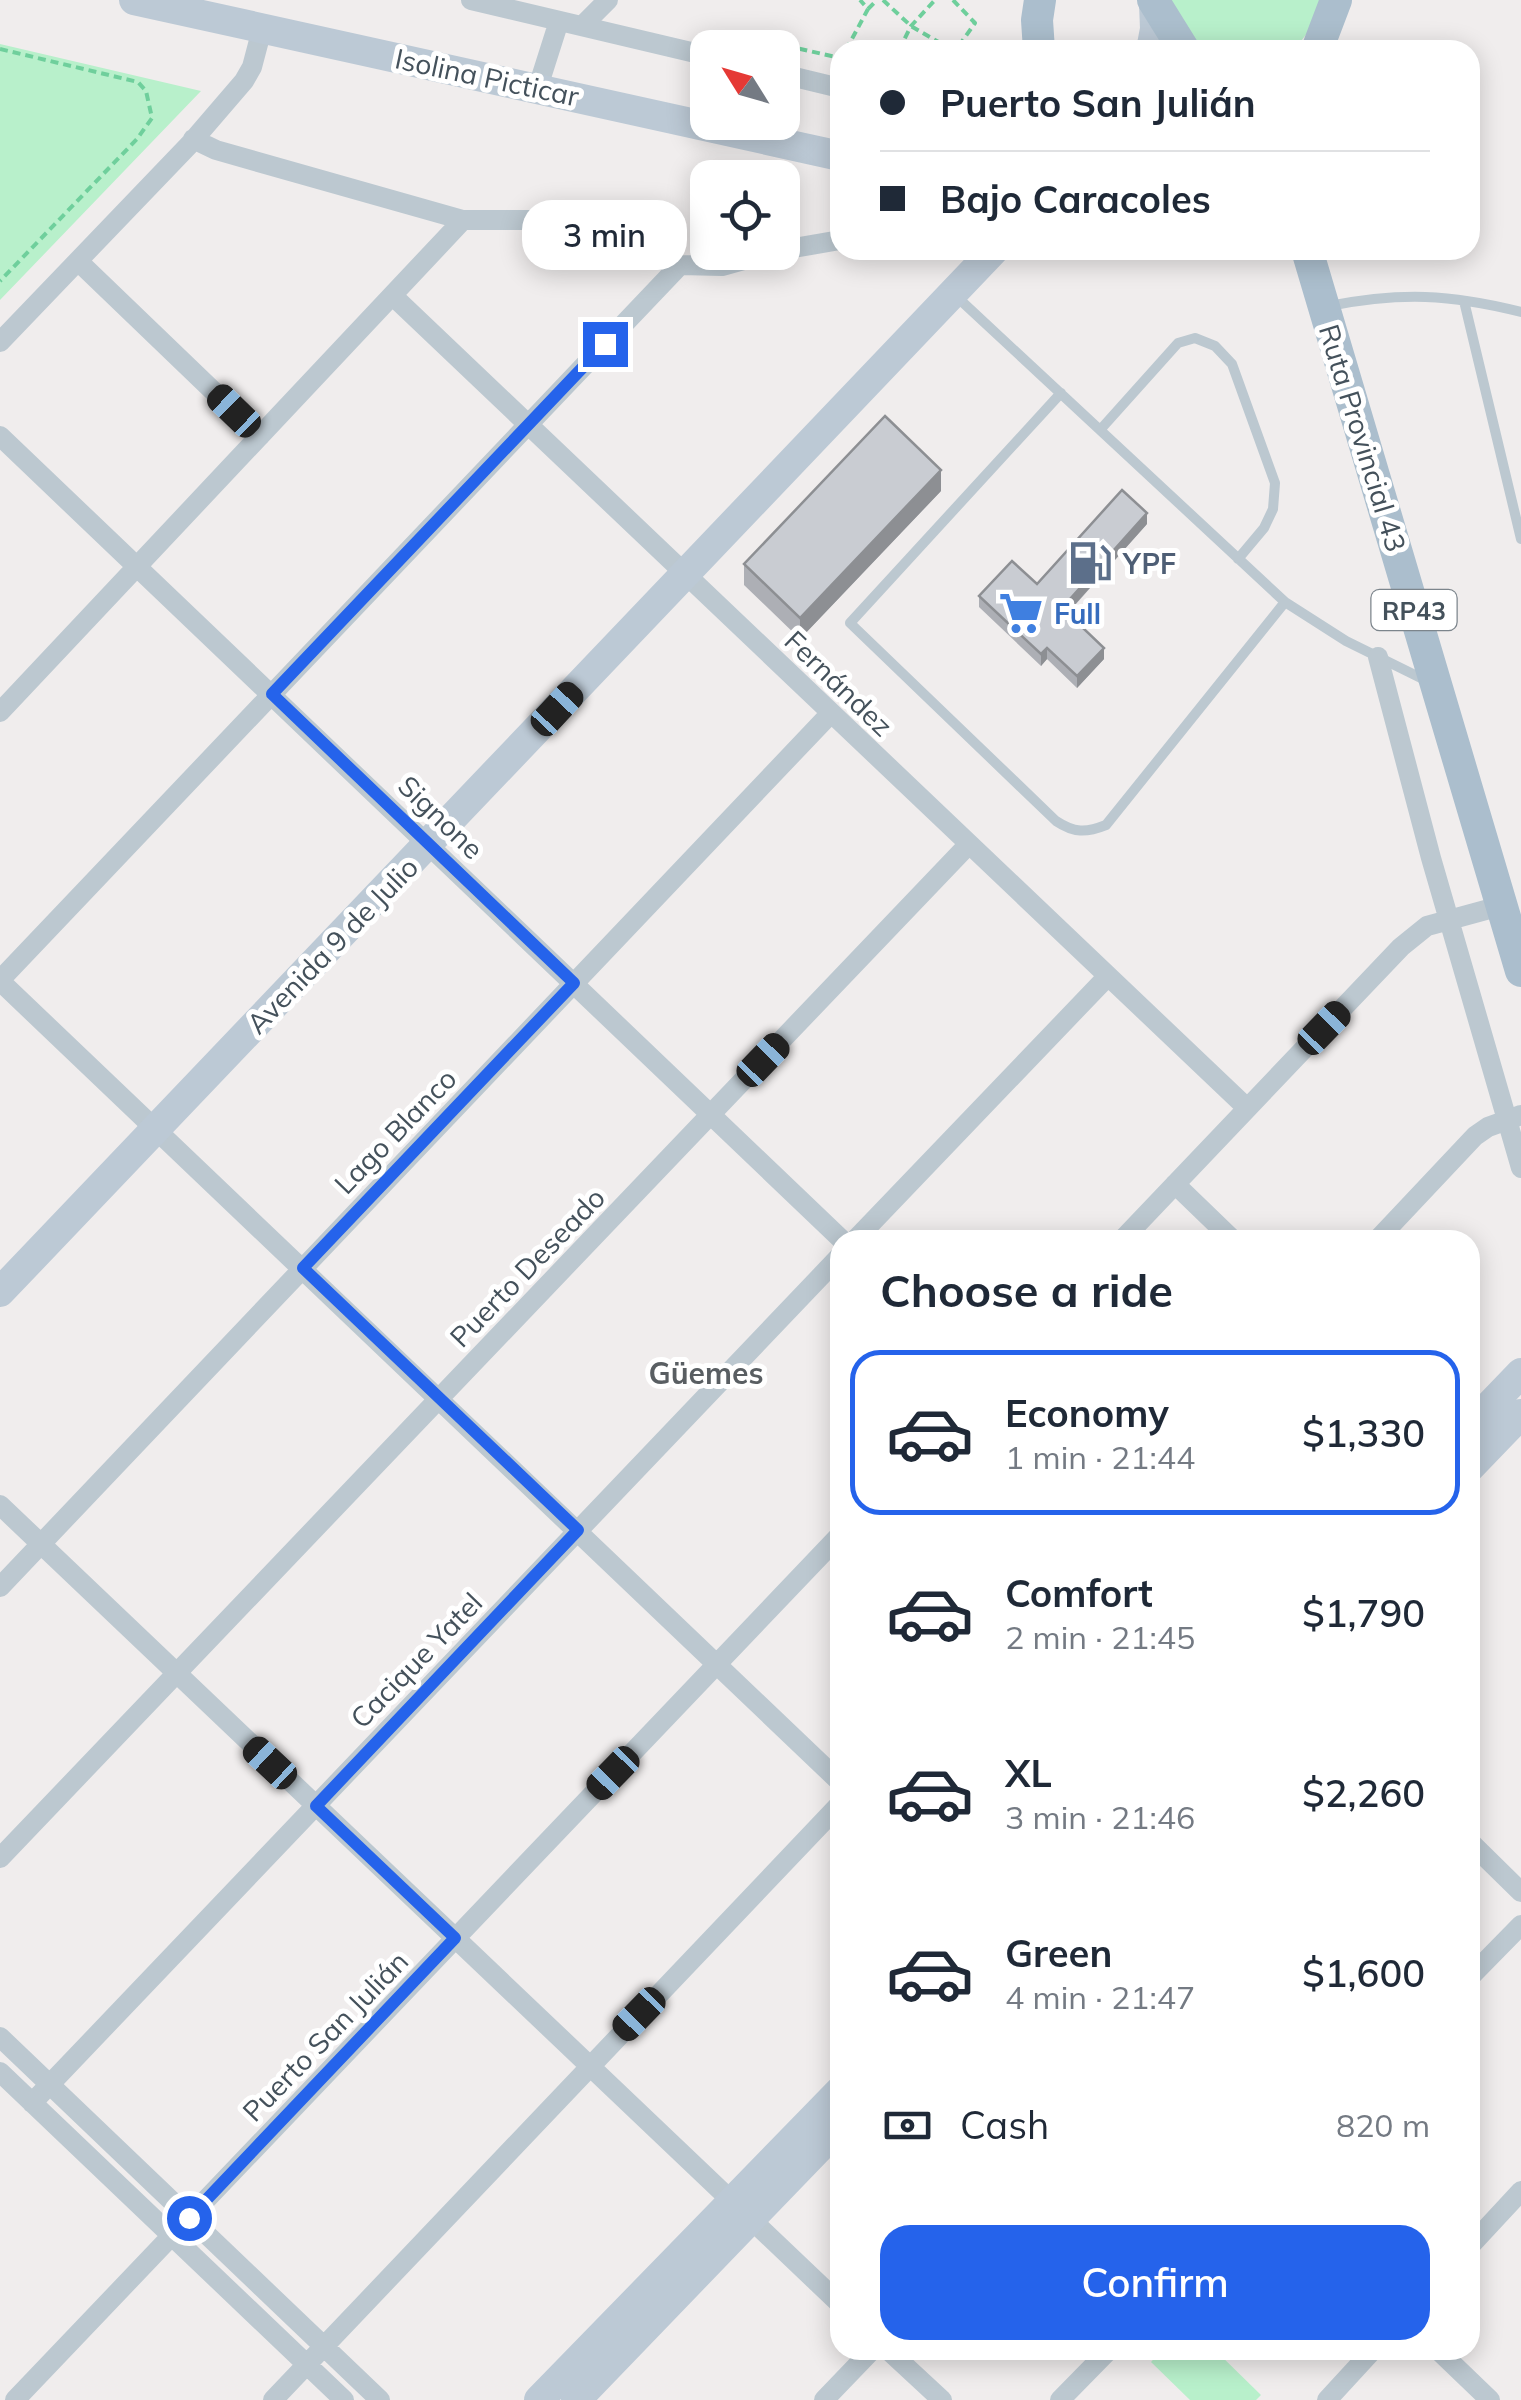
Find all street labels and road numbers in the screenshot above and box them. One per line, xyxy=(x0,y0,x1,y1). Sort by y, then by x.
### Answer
street label: Isolina Picticar xyxy=(392,40,583,114)
street label: Ruta Provincial 43 xyxy=(1312,320,1414,556)
road number: RP43 xyxy=(1372,590,1456,630)
street label: Fernández xyxy=(778,623,900,743)
street label: Signone xyxy=(391,768,491,866)
street label: Avenida 9 de Julio xyxy=(239,849,425,1041)
street label: Lago Blanco xyxy=(327,1061,463,1201)
street label: Puerto Deseado xyxy=(442,1180,612,1354)
street label: Cacique Yatel xyxy=(343,1585,489,1735)
street label: Puerto San Julián xyxy=(235,1944,415,2128)

